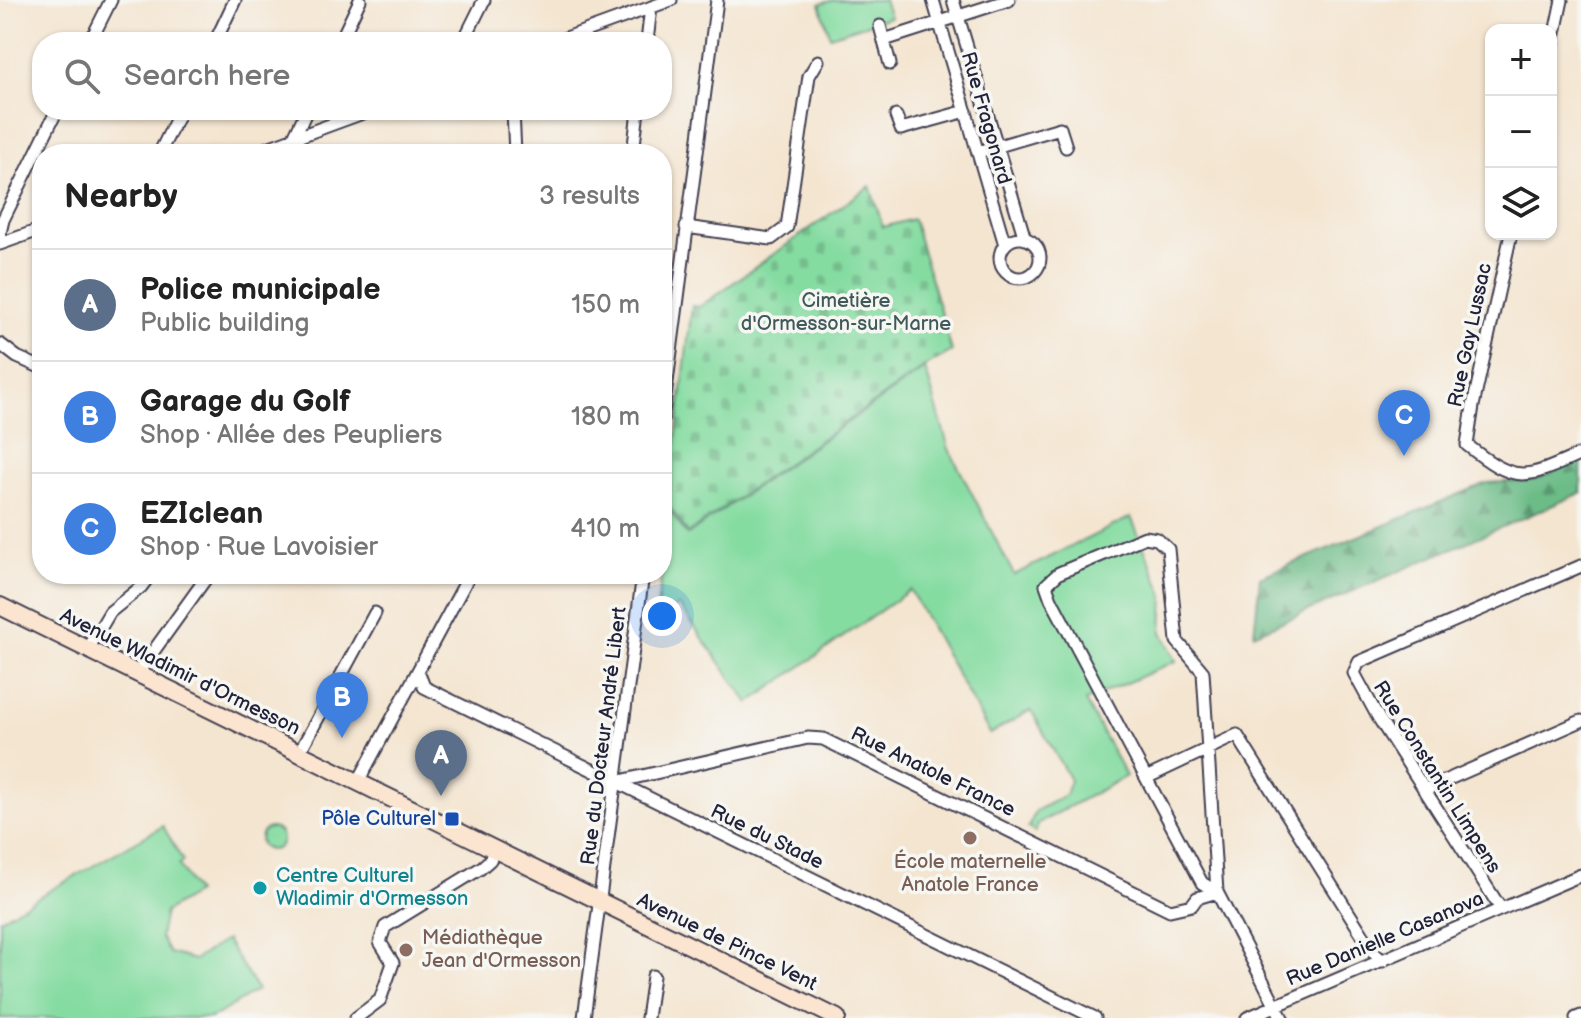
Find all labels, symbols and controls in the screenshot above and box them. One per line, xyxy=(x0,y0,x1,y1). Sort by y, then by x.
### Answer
map controls xyxy=(1485,24,1557,240)
button: + xyxy=(1485,24,1557,96)
search box xyxy=(32,32,672,120)
street label: Rue Fragonard xyxy=(956,49,1016,187)
icon: search xyxy=(60,54,104,98)
text: Search here xyxy=(124,58,290,94)
button: − xyxy=(1485,96,1557,168)
button: layers xyxy=(1485,168,1557,240)
text: Nearby xyxy=(64,176,178,217)
text: 3 results xyxy=(539,181,640,212)
street label: Rue Gay Lussac xyxy=(1443,261,1497,409)
text: Police municipale xyxy=(140,272,381,308)
park label: Cimetière d'Ormesson-sur-Marne xyxy=(741,289,951,336)
text: A xyxy=(82,290,98,321)
text: 150 m xyxy=(571,290,640,321)
text: Public building xyxy=(140,308,309,339)
text: Garage du Golf xyxy=(140,384,350,420)
pin: C xyxy=(1378,390,1430,456)
text: B xyxy=(81,402,99,433)
text: 180 m xyxy=(571,402,640,433)
text: Shop · Allée des Peupliers xyxy=(140,420,442,451)
text: EZIclean xyxy=(140,496,263,532)
text: C xyxy=(81,514,99,545)
text: 410 m xyxy=(570,514,640,545)
text: Shop · Rue Lavoisier xyxy=(140,532,378,563)
your location xyxy=(642,596,682,636)
street label: Avenue Wladimir d'Ormesson xyxy=(56,603,304,741)
street label: Rue du Docteur André Libert xyxy=(576,605,632,867)
pin: B xyxy=(316,672,368,738)
street label: Rue Constantin Limpens xyxy=(1368,676,1506,878)
street label: Rue Anatole France xyxy=(847,722,1019,822)
pin: A xyxy=(415,730,467,796)
street label: Rue du Stade xyxy=(707,799,827,875)
place label: Pôle Culturel xyxy=(321,807,436,831)
marker: Pôle Culturel xyxy=(443,810,461,828)
marker: École maternelle Anatole France xyxy=(961,829,979,847)
place label: École maternelle Anatole France xyxy=(894,849,1046,897)
place label: Centre Culturel Wladimir d'Ormesson xyxy=(276,864,468,911)
marker: Centre Culturel Wladimir d'Ormesson xyxy=(251,879,269,897)
street label: Rue Danielle Casanova xyxy=(1283,887,1487,991)
street label: Avenue de Pince Vent xyxy=(633,888,821,996)
place label: Médiathèque Jean d'Ormesson xyxy=(422,926,581,973)
marker: Médiathèque Jean d'Ormesson xyxy=(397,941,415,959)

